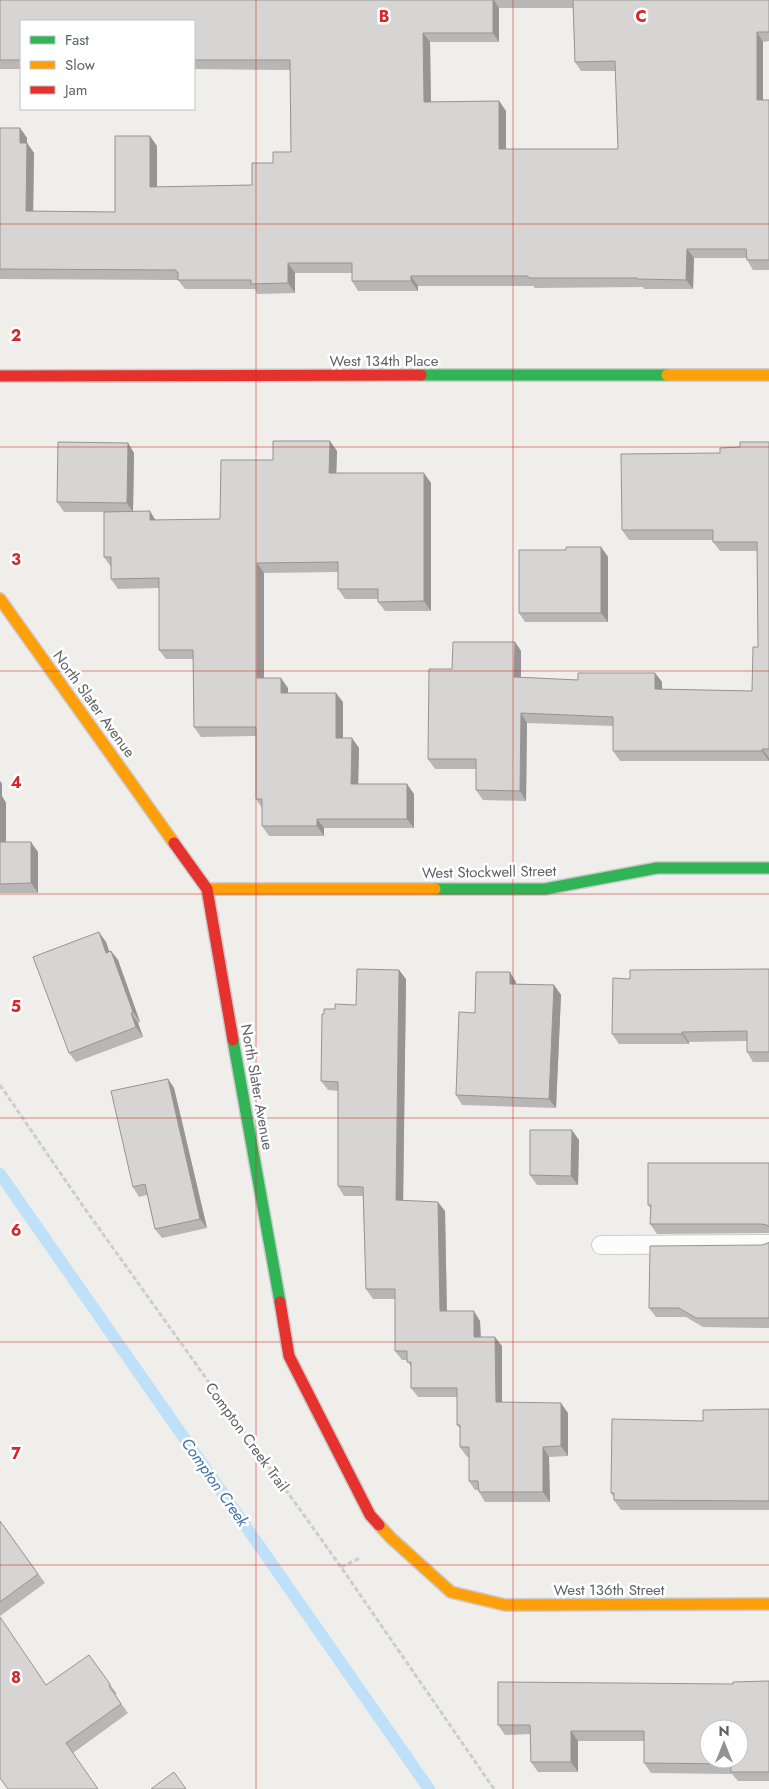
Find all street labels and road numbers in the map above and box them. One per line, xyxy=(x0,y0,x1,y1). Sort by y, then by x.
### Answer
street label: West 134th Place xyxy=(330,350,439,372)
street label: North Slater Avenue xyxy=(48,646,141,762)
street label: West Stockwell Street xyxy=(422,860,557,884)
street label: North Slater Avenue xyxy=(235,1022,279,1152)
street label: Compton Creek Trail xyxy=(201,1379,293,1495)
street label: West 136th Street xyxy=(554,1579,665,1601)

